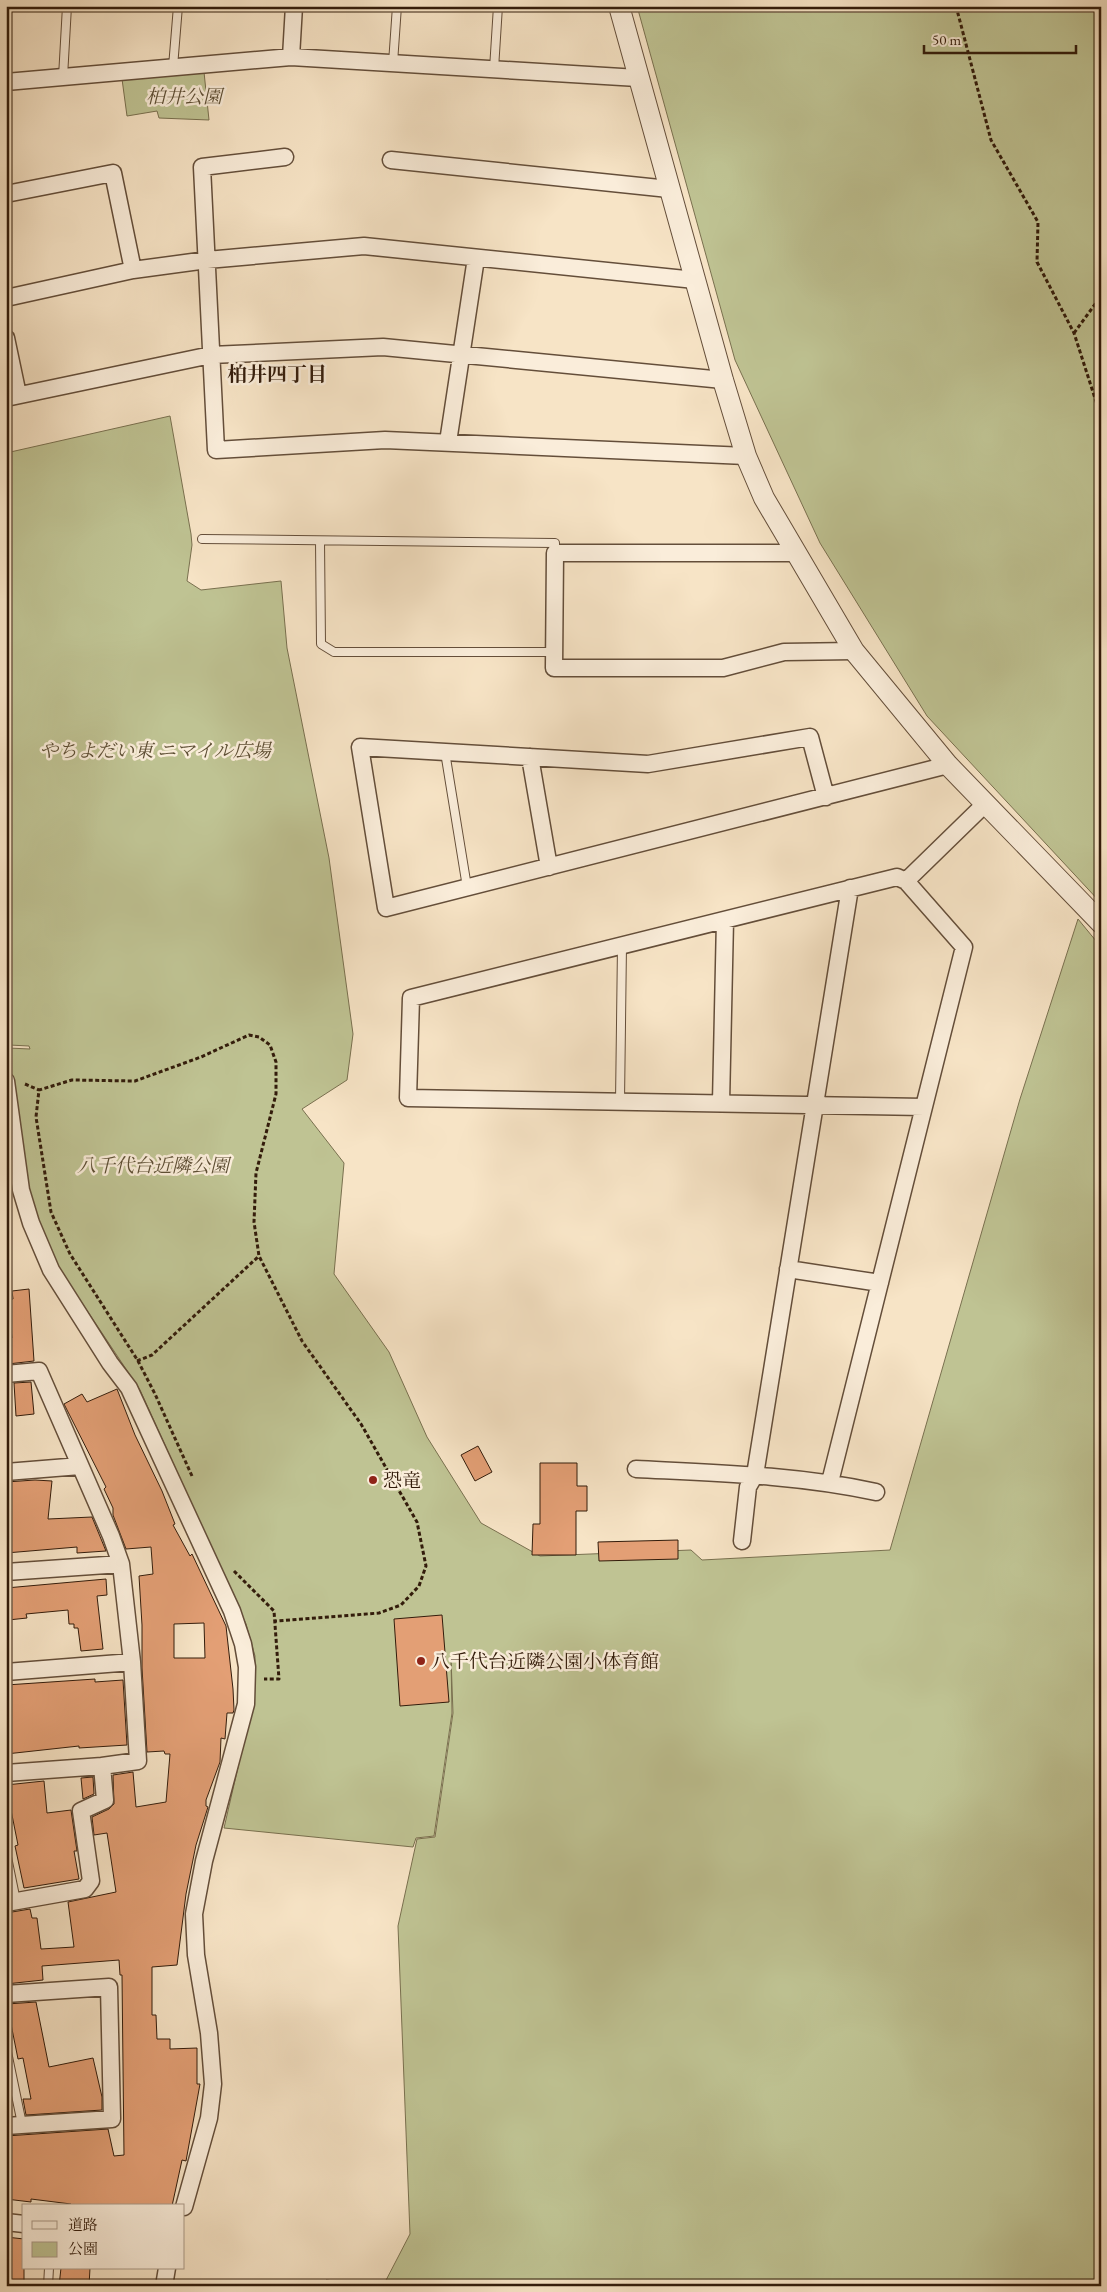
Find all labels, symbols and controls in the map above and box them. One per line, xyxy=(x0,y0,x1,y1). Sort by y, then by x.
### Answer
scale bar xyxy=(924,22,1077,54)
text: 50 m xyxy=(932,30,961,49)
park label: 柏井公園 xyxy=(146,84,225,109)
district label: 柏井四丁目 xyxy=(227,361,327,387)
park label: やちよだい東 ニマイル広場 xyxy=(39,738,273,763)
park label: 八千代台近隣公園 xyxy=(77,1153,232,1178)
place label: 恐竜 xyxy=(383,1468,421,1493)
marker: 恐竜 xyxy=(367,1474,379,1486)
place label: 八千代台近隣公園小体育館 xyxy=(431,1649,659,1674)
marker: 八千代台近隣公園小体育館 xyxy=(415,1655,427,1667)
legend xyxy=(22,2204,185,2270)
text: 道路 xyxy=(68,2215,98,2234)
text: 公園 xyxy=(68,2239,98,2258)

